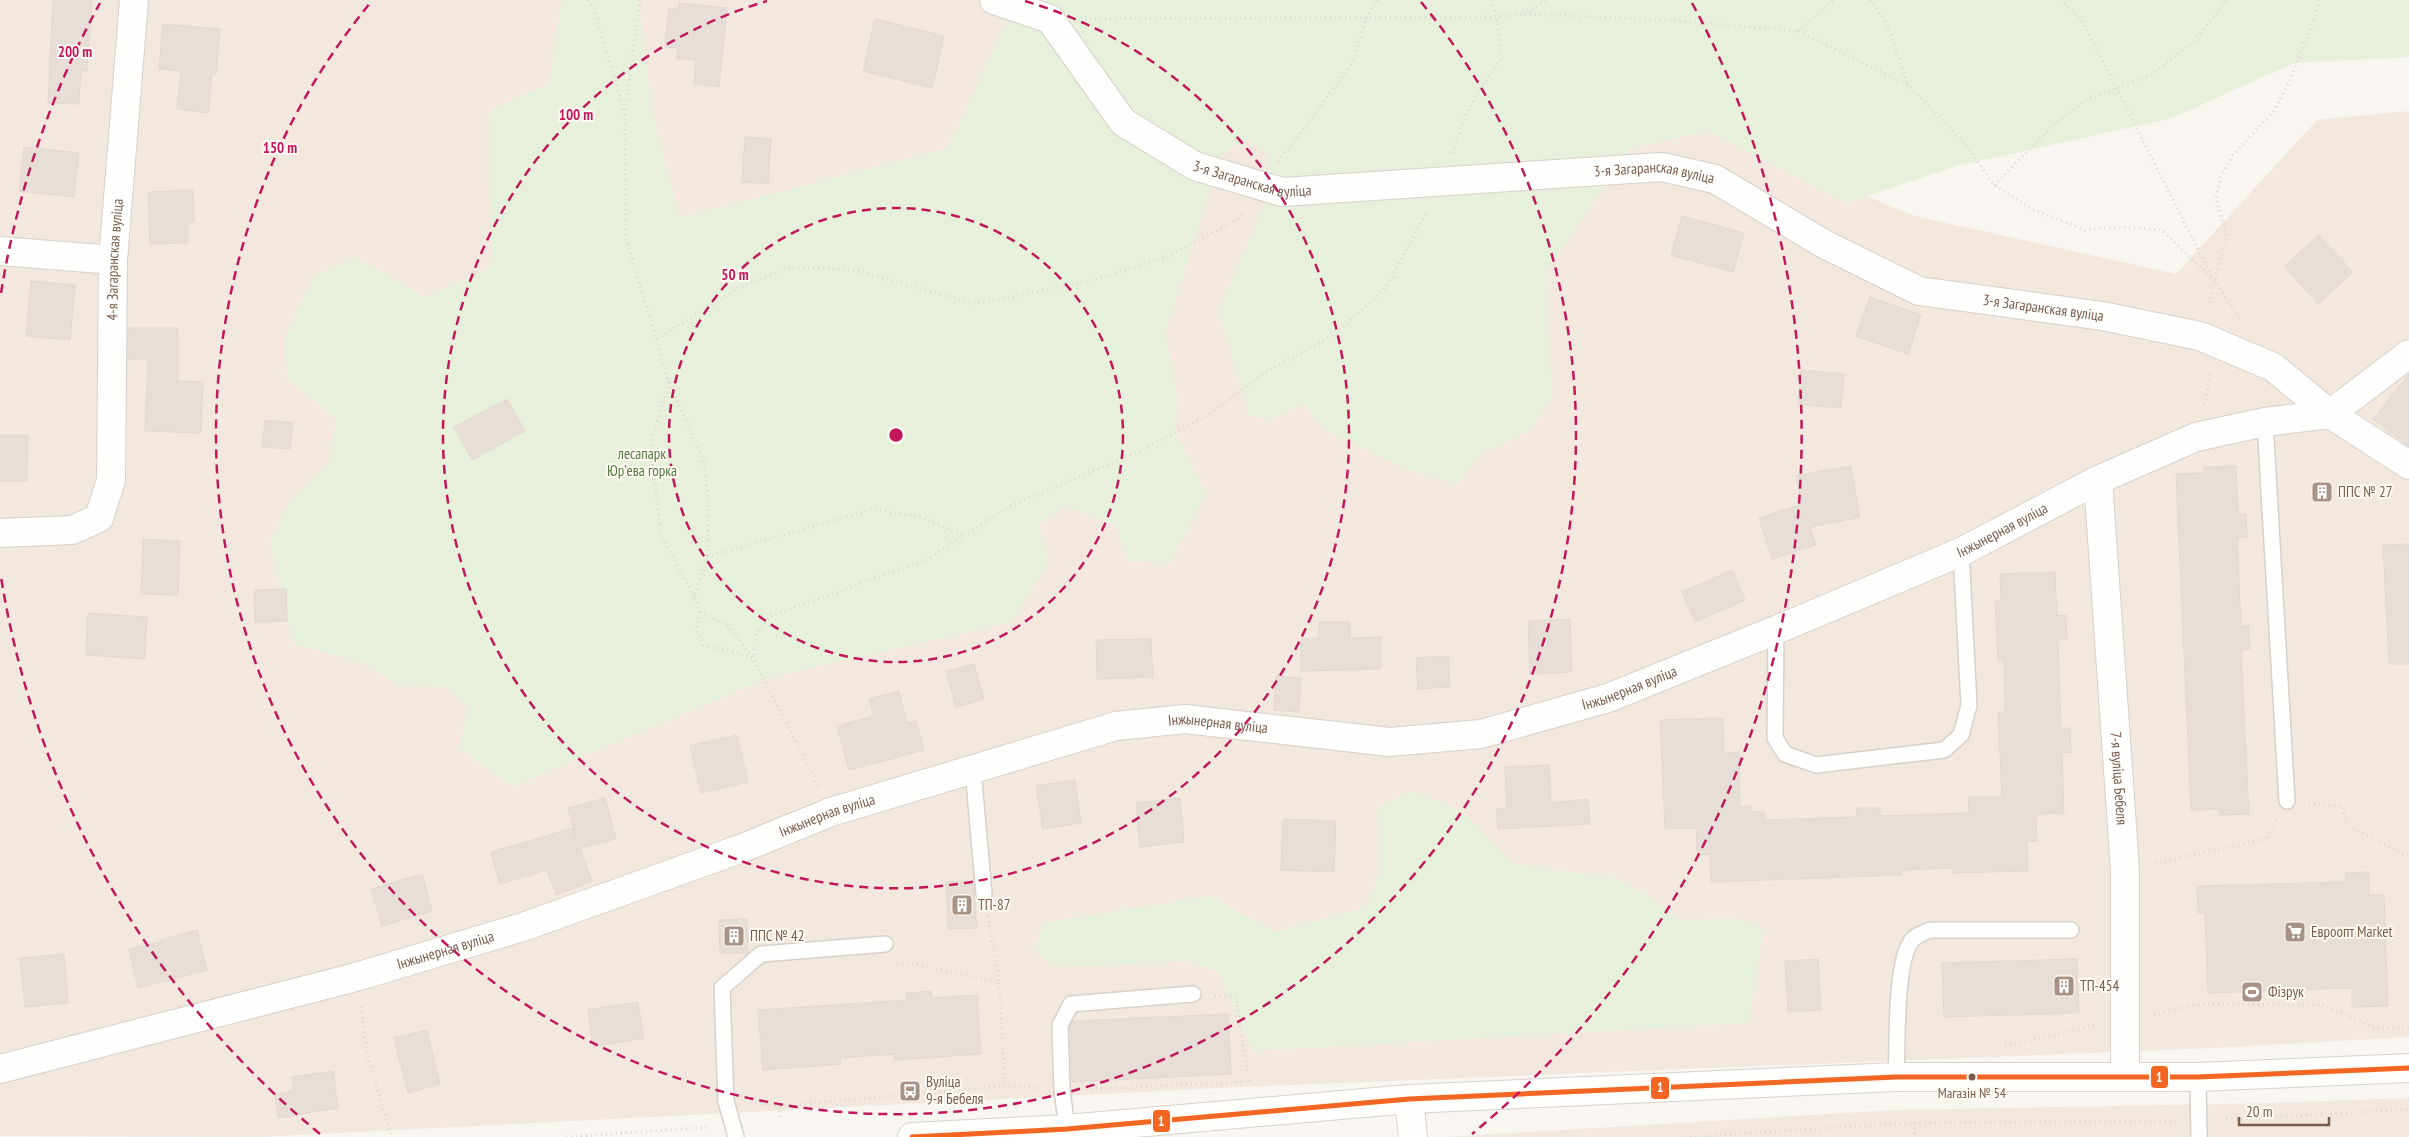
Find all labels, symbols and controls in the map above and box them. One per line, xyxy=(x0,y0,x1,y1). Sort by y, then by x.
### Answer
text: 200 m xyxy=(58,42,92,61)
text: 100 m xyxy=(559,105,593,124)
text: 150 m xyxy=(263,138,297,157)
street label: 3-я Загаранская вуліца xyxy=(1191,156,1312,201)
street label: 3-я Загаранская вуліца xyxy=(1593,157,1716,188)
street label: 4-я Загаранская вуліца xyxy=(102,198,127,321)
text: 50 m xyxy=(721,265,749,284)
street label: 3-я Загаранская вуліца xyxy=(1982,290,2105,325)
centre of rings xyxy=(887,426,905,444)
park label: лесапарк Юрʼева горка xyxy=(607,444,677,480)
building icon: ППС № 27 xyxy=(2310,480,2334,504)
place label: ППС № 27 xyxy=(2338,482,2392,501)
street label: Інжынерная вуліца xyxy=(1954,498,2051,562)
street label: Інжынерная вуліца xyxy=(1580,661,1680,714)
street label: Інжынерная вуліца xyxy=(1167,709,1269,737)
street label: 7-я вуліца Бебеля xyxy=(2106,731,2132,826)
street label: Інжынерная вуліца xyxy=(776,789,877,841)
building icon: ТП-87 xyxy=(950,893,974,917)
place label: ТП-87 xyxy=(978,895,1010,914)
supermarket icon: Евроопт Market xyxy=(2283,920,2307,944)
place label: Евроопт Market xyxy=(2311,922,2393,941)
building icon: ППС № 42 xyxy=(722,924,746,948)
street label: Інжынерная вуліца xyxy=(394,926,496,973)
place label: ППС № 42 xyxy=(750,926,804,945)
building icon: ТП-454 xyxy=(2052,974,2076,998)
place label: ТП-454 xyxy=(2080,976,2119,995)
sports icon: Фізрук xyxy=(2240,980,2264,1004)
place label: Фізрук xyxy=(2268,982,2304,1001)
line badge: 1 xyxy=(2150,1065,2169,1089)
text: 1 xyxy=(2156,1068,2162,1086)
place label: Вуліца 9-я Бебеля xyxy=(926,1072,984,1108)
marker: Магазін № 54 xyxy=(1967,1072,1977,1082)
line badge: 1 xyxy=(1650,1076,1670,1100)
text: 1 xyxy=(1657,1078,1663,1096)
bus stop icon: Вуліца 9-я Бебеля xyxy=(898,1079,922,1103)
place label: Магазін № 54 xyxy=(1938,1084,2007,1102)
scale bar xyxy=(2239,1094,2329,1126)
text: 20 m xyxy=(2246,1102,2272,1121)
line badge: 1 xyxy=(1152,1109,1171,1133)
text: 1 xyxy=(1158,1112,1164,1130)

